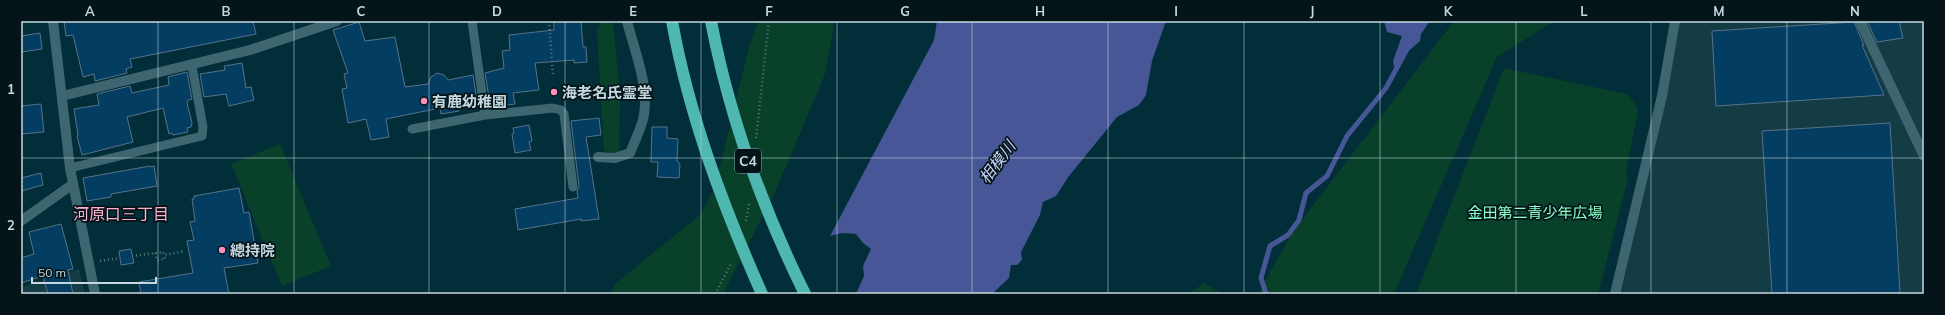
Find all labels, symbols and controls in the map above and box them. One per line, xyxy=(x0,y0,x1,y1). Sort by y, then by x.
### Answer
text: A xyxy=(85,3,95,19)
text: B xyxy=(222,3,231,19)
text: C xyxy=(357,3,366,19)
text: D xyxy=(492,3,502,19)
text: E xyxy=(629,3,637,19)
text: F xyxy=(765,3,773,19)
text: G xyxy=(900,3,910,19)
text: H xyxy=(1035,3,1045,19)
text: I xyxy=(1174,3,1178,19)
text: J xyxy=(1310,3,1314,19)
text: K xyxy=(1444,3,1454,19)
text: L xyxy=(1580,3,1588,19)
text: M xyxy=(1713,3,1725,19)
text: N xyxy=(1850,3,1860,19)
text: 1 xyxy=(7,81,15,97)
place label: 海老名氏霊堂 xyxy=(562,83,652,102)
marker: 海老名氏霊堂 xyxy=(549,87,559,97)
place label: 有鹿幼稚園 xyxy=(432,92,507,111)
marker: 有鹿幼稚園 xyxy=(419,96,429,106)
water label: 相模川 xyxy=(975,135,1021,187)
road number: C4 xyxy=(735,149,761,173)
park label: 金田第二青少年広場 xyxy=(1467,203,1603,222)
district label: 河原口三丁目 xyxy=(73,204,169,224)
text: 2 xyxy=(7,217,15,233)
place label: 總持院 xyxy=(230,241,275,260)
marker: 總持院 xyxy=(217,245,227,255)
scale bar xyxy=(32,259,156,285)
text: 50 m xyxy=(38,265,66,280)

